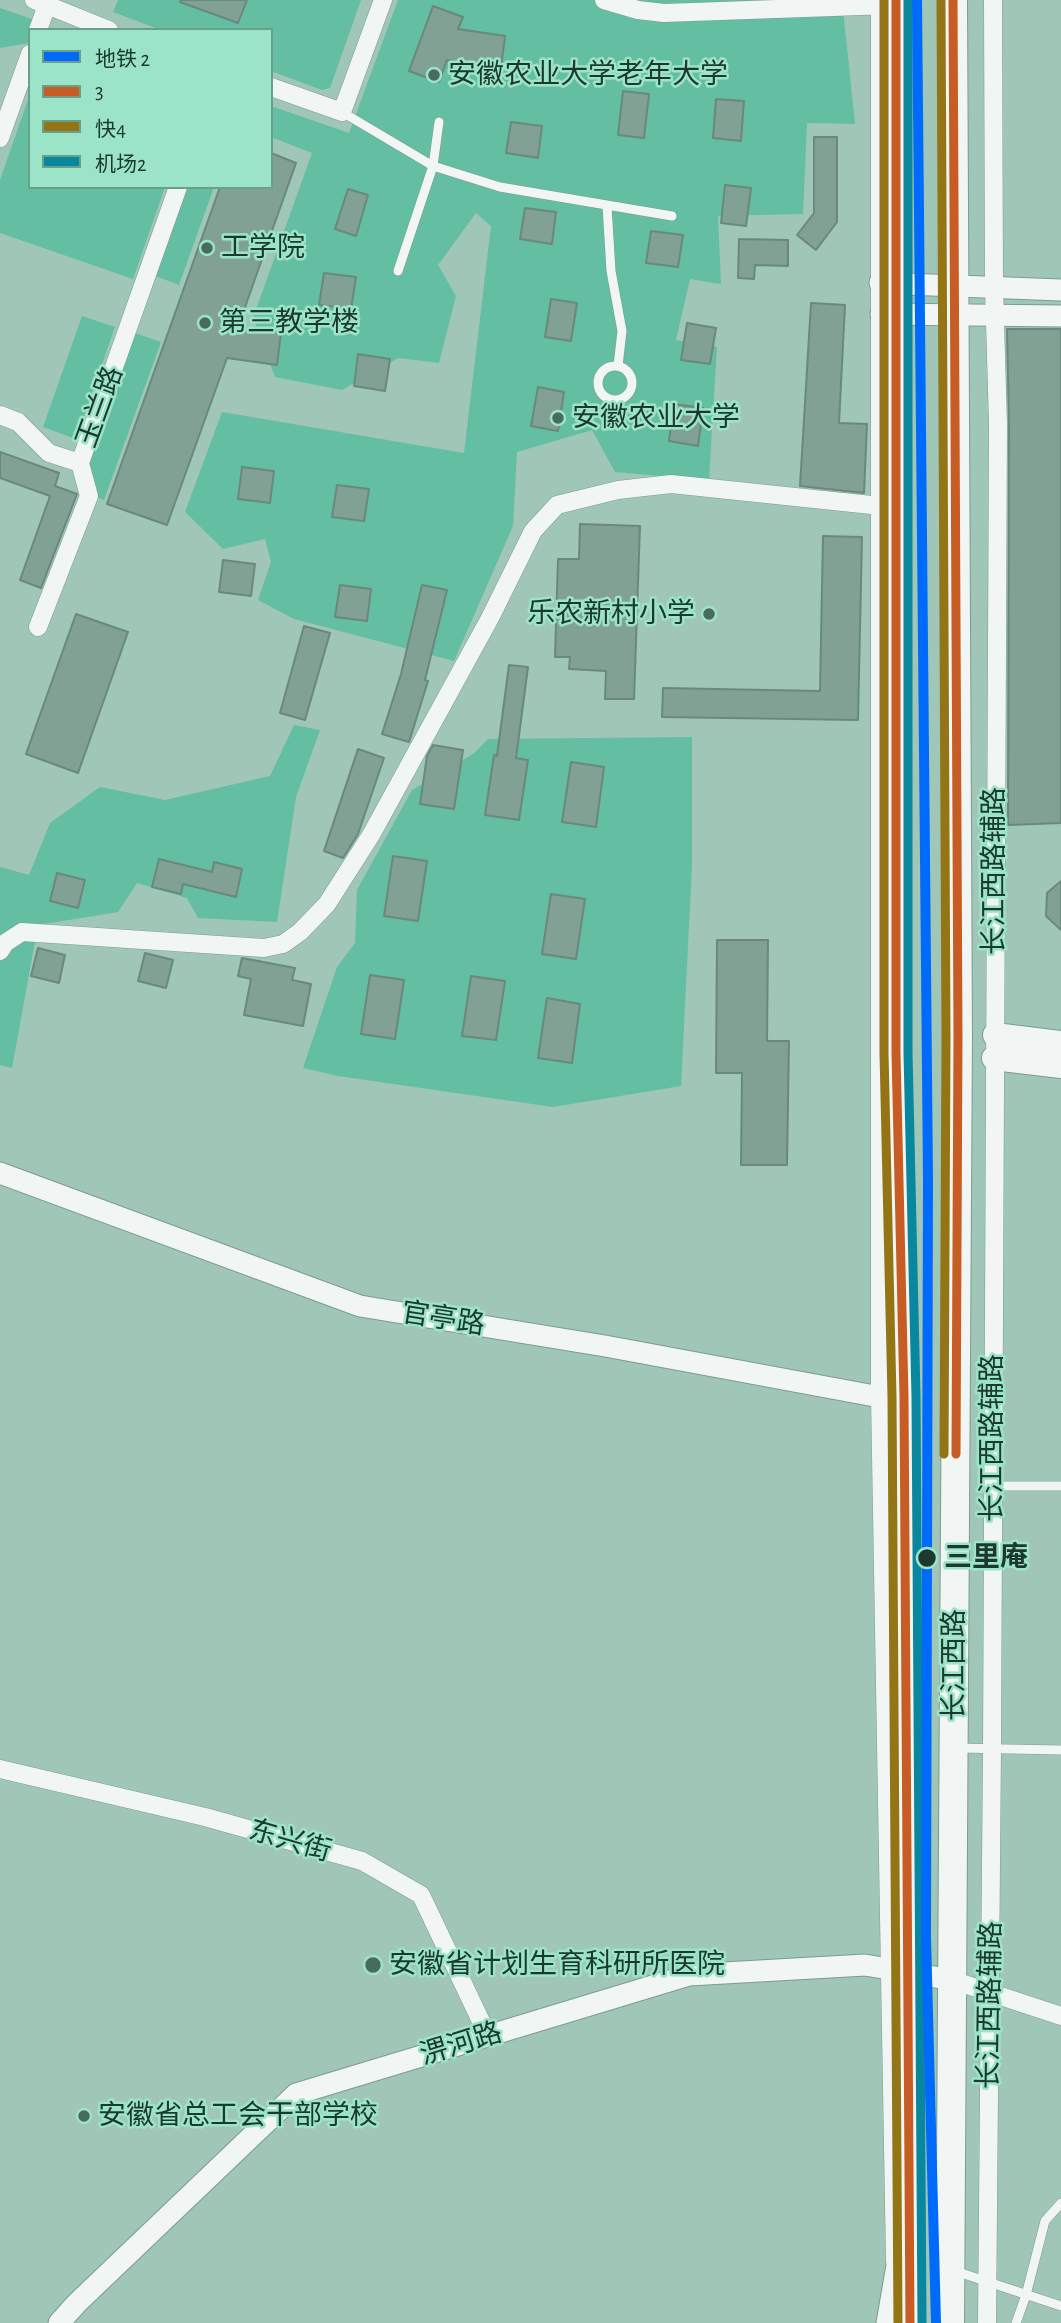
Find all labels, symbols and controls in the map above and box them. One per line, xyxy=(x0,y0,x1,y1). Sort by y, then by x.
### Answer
legend xyxy=(28,28,273,189)
text: 地铁 2 xyxy=(95,49,150,70)
place label: 安徽农业大学老年大学 xyxy=(448,58,728,92)
marker: 安徽农业大学老年大学 xyxy=(426,67,442,83)
text: 3 xyxy=(95,81,104,102)
text: 快4 xyxy=(95,119,126,140)
text: 机场2 xyxy=(95,154,147,175)
place label: 工学院 xyxy=(221,231,305,265)
marker: 工学院 xyxy=(199,240,215,256)
place label: 第三教学楼 xyxy=(219,306,359,340)
marker: 第三教学楼 xyxy=(197,315,213,331)
street label: 玉兰路 xyxy=(70,362,130,452)
place label: 安徽农业大学 xyxy=(572,401,740,435)
marker: 安徽农业大学 xyxy=(550,410,566,426)
place label: 乐农新村小学 xyxy=(527,597,695,631)
marker: 乐农新村小学 xyxy=(701,606,717,622)
street label: 长江西路辅路 xyxy=(978,787,1012,955)
street label: 官亭路 xyxy=(399,1296,487,1342)
street label: 长江西路辅路 xyxy=(976,1354,1010,1522)
place label: 三里庵 xyxy=(944,1541,1028,1575)
marker: 三里庵 xyxy=(916,1547,938,1569)
street label: 长江西路 xyxy=(938,1609,972,1721)
street label: 东兴街 xyxy=(245,1813,335,1869)
street label: 长江西路辅路 xyxy=(972,1921,1008,2089)
place label: 安徽省计划生育科研所医院 xyxy=(389,1948,725,1982)
marker: 安徽省计划生育科研所医院 xyxy=(363,1955,383,1975)
street label: 淠河路 xyxy=(416,2016,506,2072)
place label: 安徽省总工会干部学校 xyxy=(98,2099,378,2133)
marker: 安徽省总工会干部学校 xyxy=(76,2108,92,2124)

